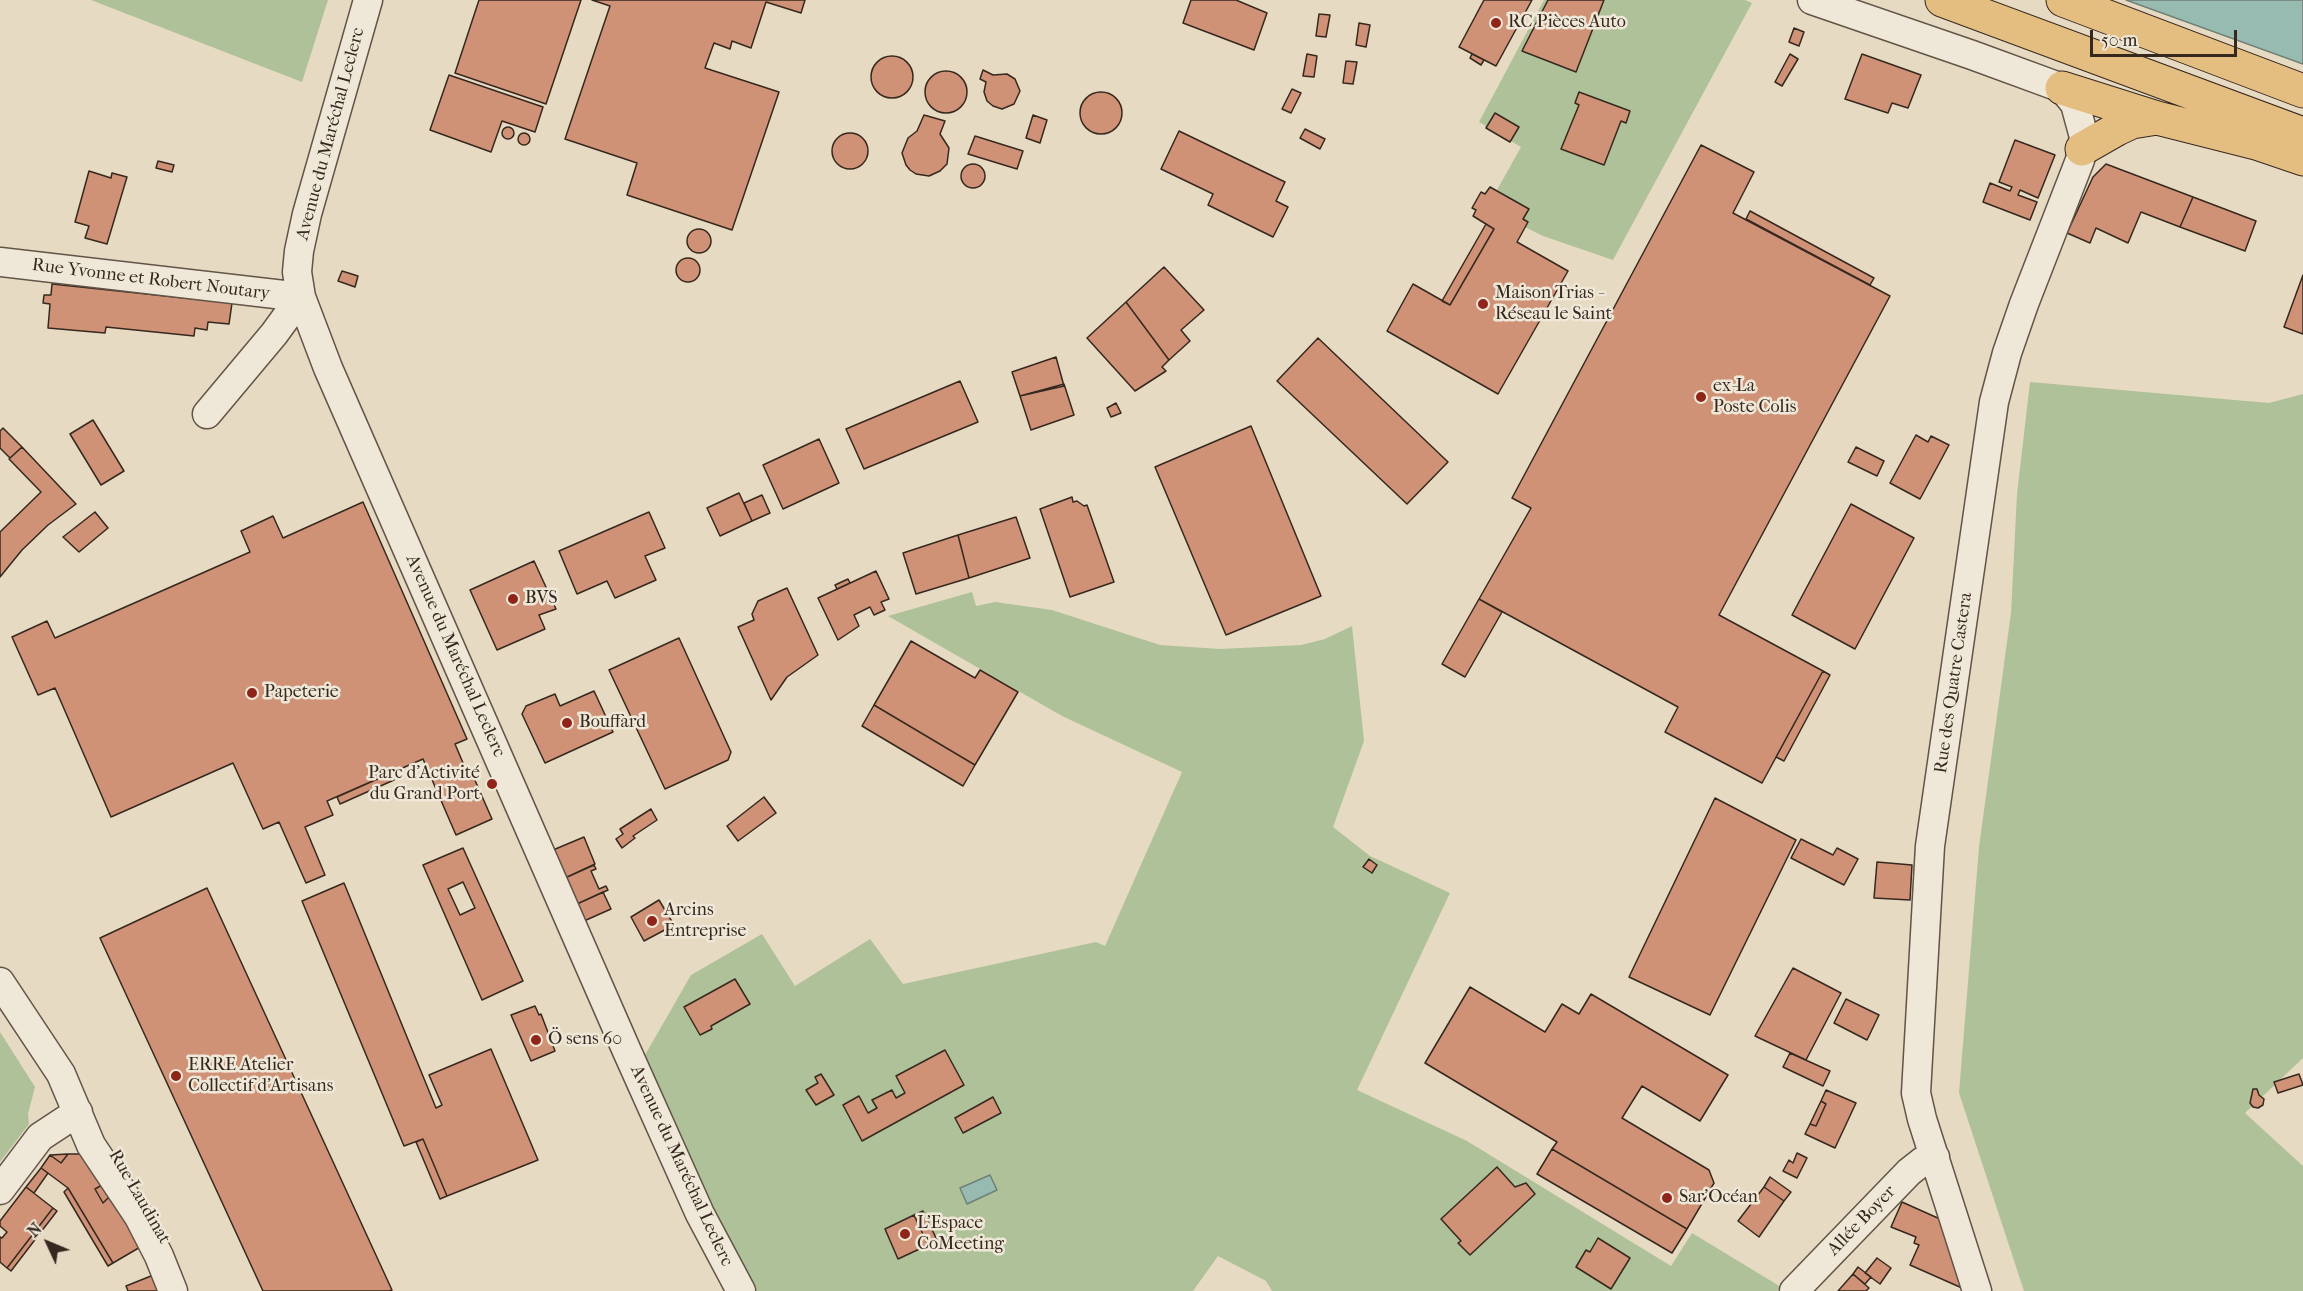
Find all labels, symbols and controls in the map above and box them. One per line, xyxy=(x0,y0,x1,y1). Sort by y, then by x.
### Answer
place label: RC Pièces Auto xyxy=(1508,12,1626,34)
marker: RC Pièces Auto xyxy=(1489,16,1503,30)
scale bar xyxy=(2093,18,2240,56)
street label: Avenue du Maréchal Leclerc xyxy=(292,25,370,243)
text: 50 m xyxy=(2101,30,2137,51)
street label: Rue Yvonne et Robert Noutary xyxy=(31,255,271,305)
place label: Maison Trias - Réseau le Saint xyxy=(1495,283,1612,326)
marker: Maison Trias - Réseau le Saint xyxy=(1476,297,1490,311)
place label: ex-La Poste Colis xyxy=(1713,376,1796,418)
marker: ex-La Poste Colis xyxy=(1694,390,1708,404)
street label: Avenue du Maréchal Leclerc xyxy=(401,552,509,760)
place label: BVS xyxy=(525,588,558,610)
street label: Rue des Quatre Castera xyxy=(1931,591,1977,775)
marker: BVS xyxy=(506,592,520,606)
place label: Papeterie xyxy=(264,682,339,704)
marker: Papeterie xyxy=(245,686,259,700)
place label: Bouffard xyxy=(579,712,646,734)
marker: Bouffard xyxy=(560,716,574,730)
place label: Parc d'Activité du Grand Port xyxy=(368,763,480,806)
marker: Parc d'Activité du Grand Port xyxy=(485,777,499,791)
place label: Arcins Entreprise xyxy=(664,900,746,942)
marker: Arcins Entreprise xyxy=(645,914,659,928)
place label: Ö sens 60 xyxy=(548,1029,622,1051)
marker: Ö sens 60 xyxy=(529,1033,543,1047)
place label: ERRE Atelier Collectif d'Artisans xyxy=(188,1055,333,1098)
street label: Avenue du Maréchal Leclerc xyxy=(625,1062,737,1270)
marker: ERRE Atelier Collectif d'Artisans xyxy=(169,1069,183,1083)
street label: Rue Laudinat xyxy=(103,1146,175,1248)
street label: Allée Boyer xyxy=(1823,1181,1901,1261)
place label: Sar'Océan xyxy=(1679,1187,1758,1209)
marker: Sar'Océan xyxy=(1660,1191,1674,1205)
north arrow xyxy=(18,1213,78,1273)
place label: L'Espace CoMeeting xyxy=(917,1213,1004,1256)
text: N xyxy=(24,1219,46,1241)
marker: L'Espace CoMeeting xyxy=(898,1227,912,1241)

